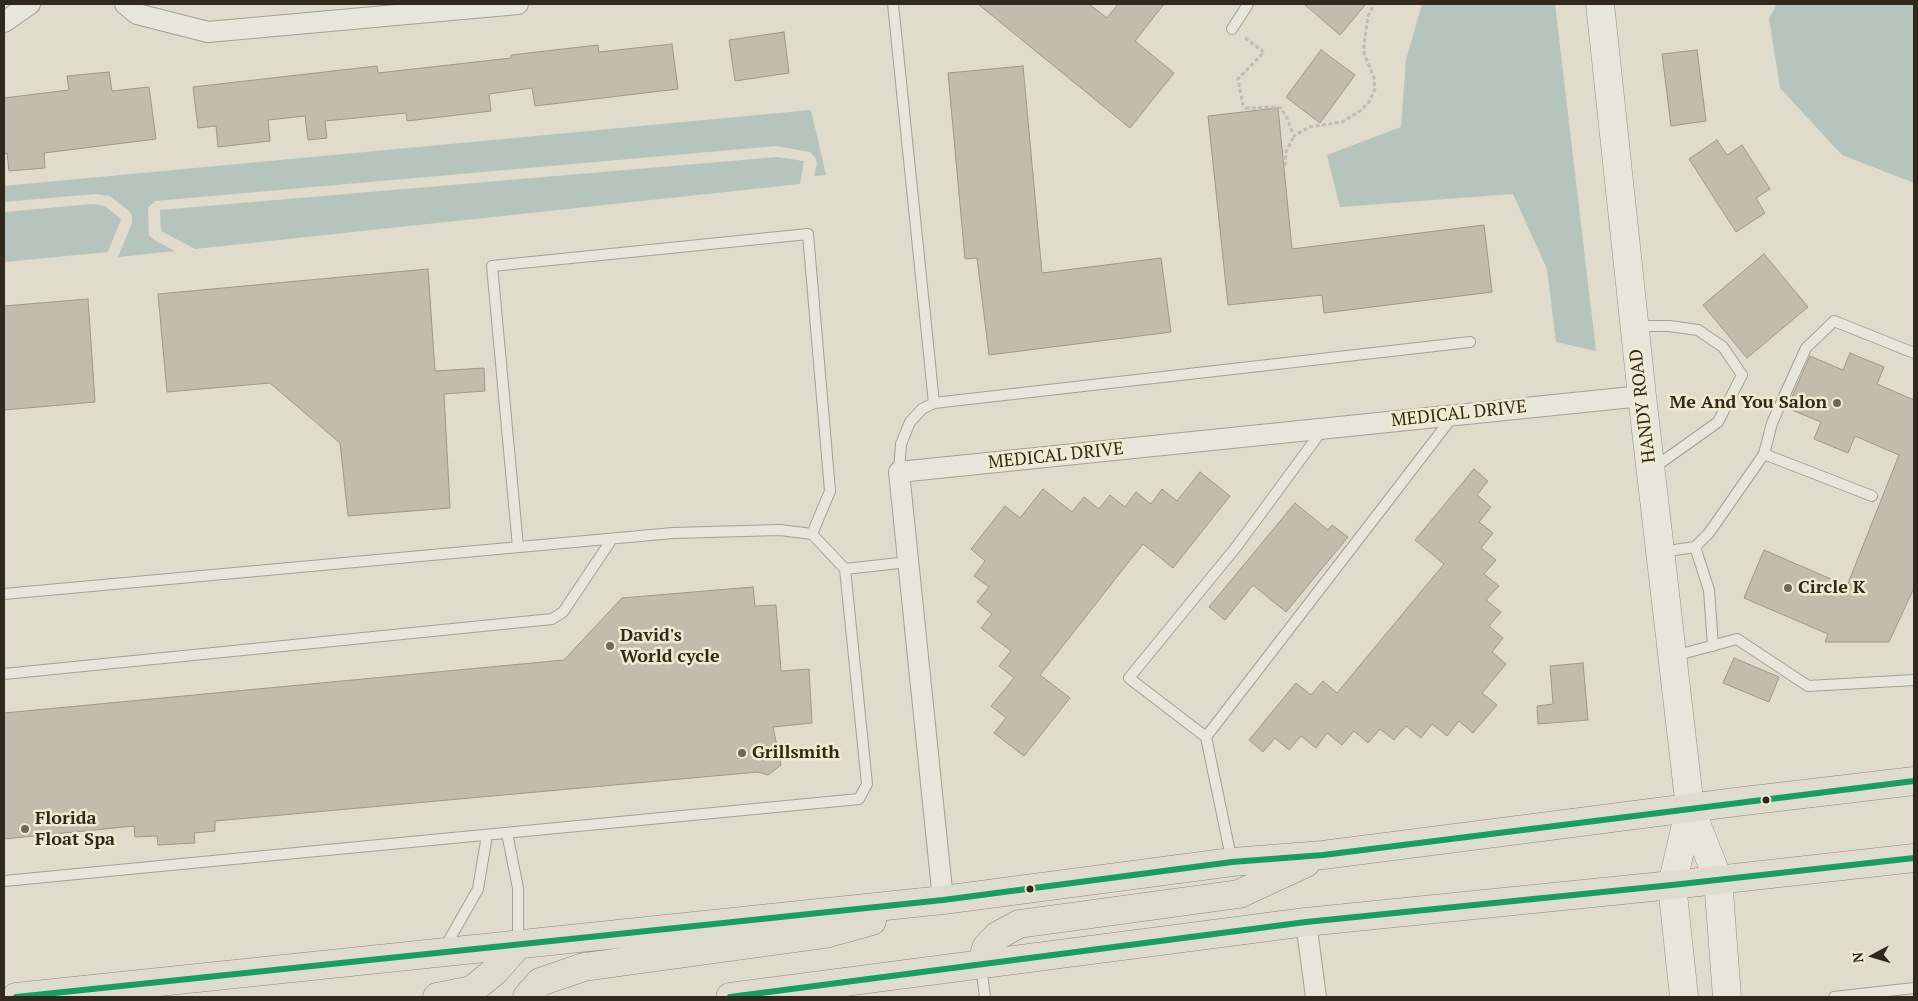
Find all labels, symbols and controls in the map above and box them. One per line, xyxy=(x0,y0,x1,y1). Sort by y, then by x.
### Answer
street label: HANDY ROAD xyxy=(1625,348,1661,464)
place label: Me And You Salon xyxy=(1670,392,1827,414)
street label: MEDICAL DRIVE xyxy=(1390,396,1528,432)
marker: Me And You Salon xyxy=(1831,397,1843,409)
street label: MEDICAL DRIVE xyxy=(987,438,1125,474)
place label: Circle K xyxy=(1798,577,1865,599)
marker: Circle K xyxy=(1782,582,1794,594)
place label: David's World cycle xyxy=(620,625,720,668)
marker: David's World cycle xyxy=(604,640,616,652)
place label: Grillsmith xyxy=(752,742,840,764)
marker: Grillsmith xyxy=(736,747,748,759)
unlabelled marker xyxy=(1761,795,1771,805)
place label: Florida Float Spa xyxy=(35,808,115,851)
marker: Florida Float Spa xyxy=(19,823,31,835)
unlabelled marker xyxy=(1025,884,1035,894)
north arrow xyxy=(1848,931,1898,981)
text: N xyxy=(1848,951,1868,964)

